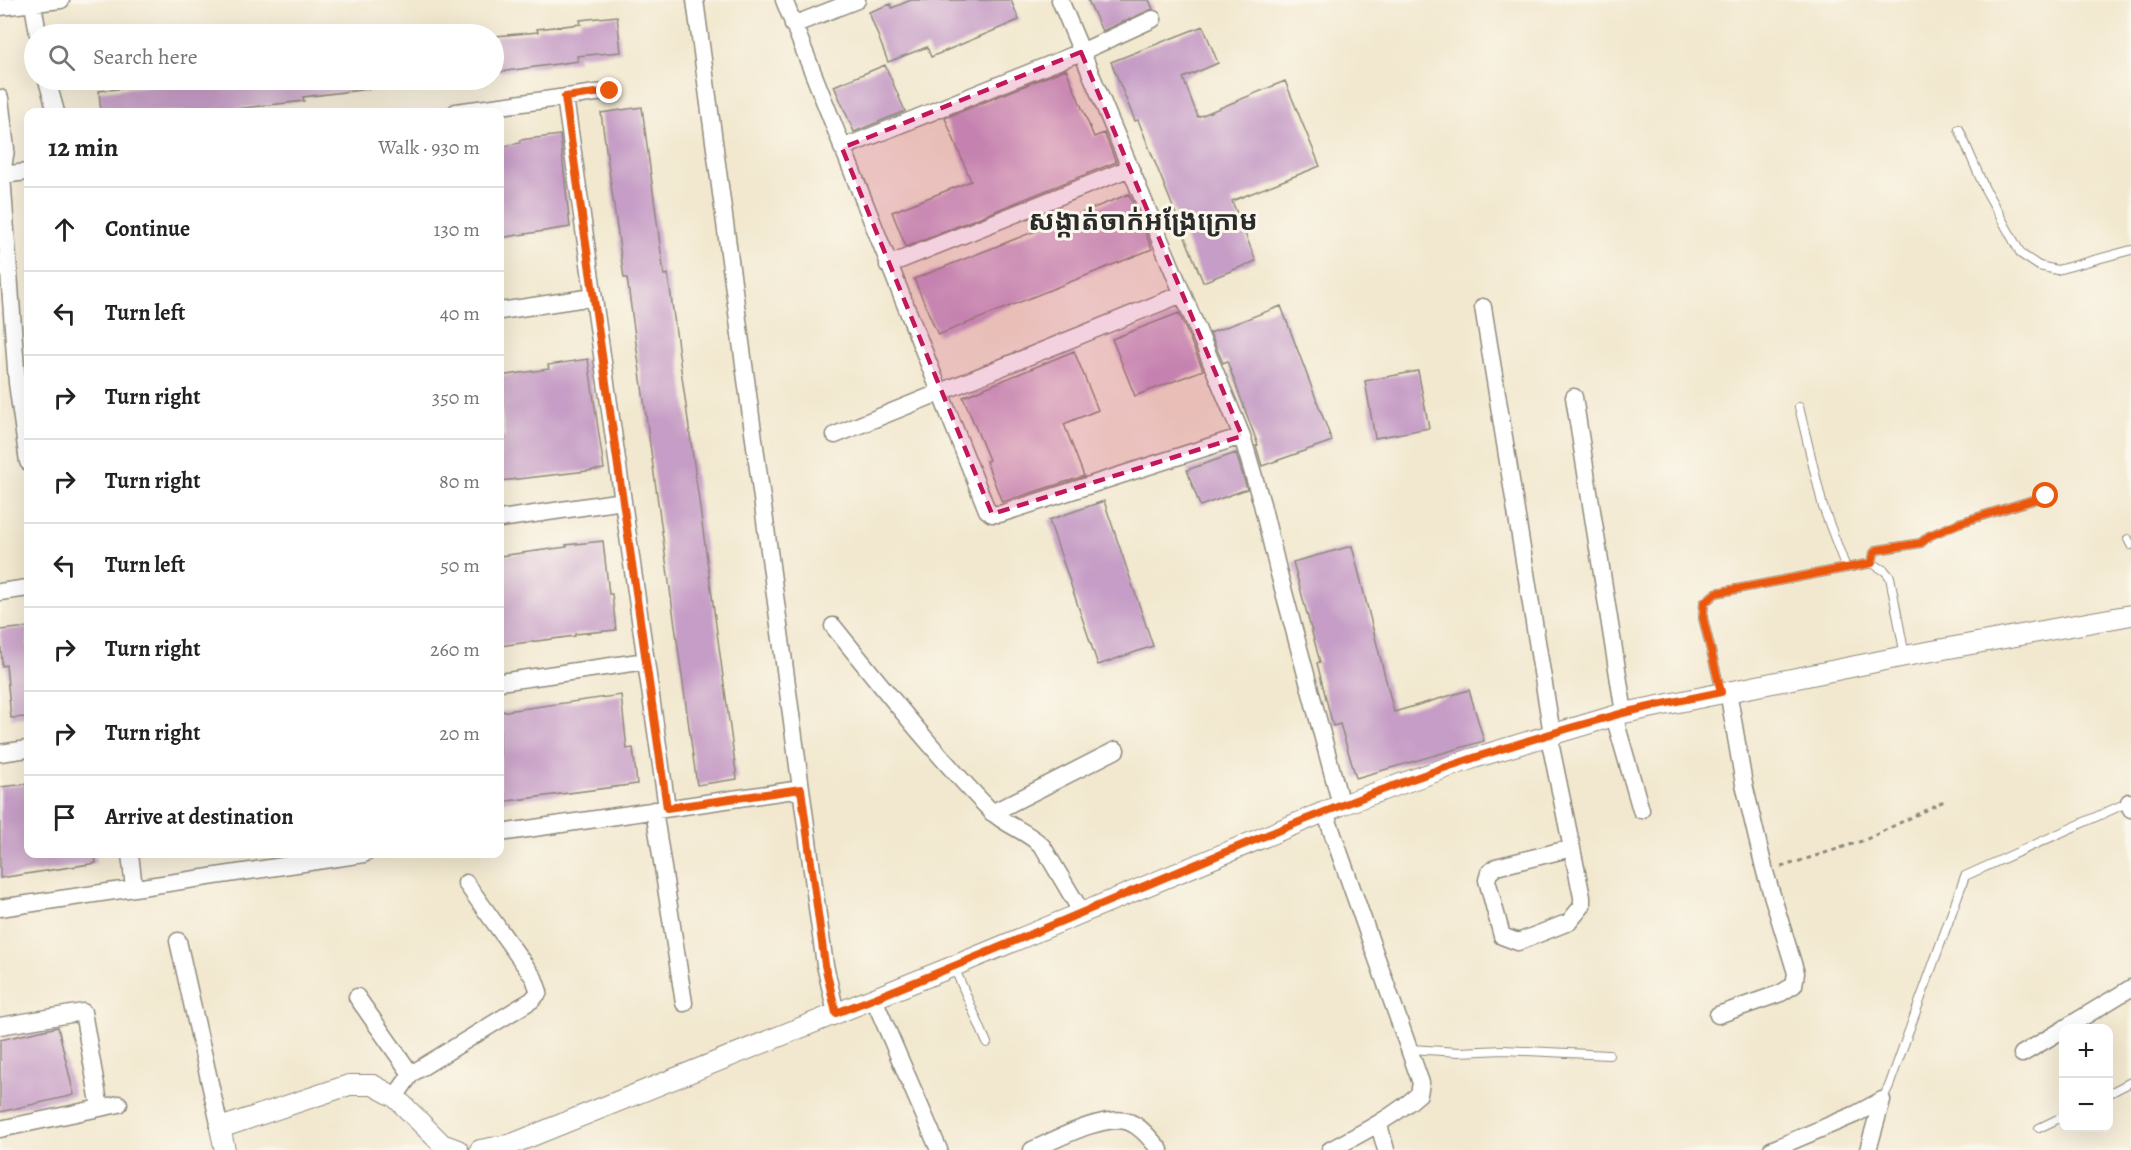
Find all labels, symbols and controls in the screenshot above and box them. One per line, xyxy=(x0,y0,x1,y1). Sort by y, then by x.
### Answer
search box xyxy=(24,24,504,90)
icon: search xyxy=(45,41,78,74)
text: Search here xyxy=(93,42,198,72)
route end xyxy=(596,77,622,103)
text: 12 min xyxy=(48,130,118,165)
text: Walk · 930 m xyxy=(378,134,480,161)
district label: សង្កាត់ចាក់អង្រែក្រោម xyxy=(1028,203,1258,239)
icon: ahead xyxy=(48,213,81,246)
text: Continue xyxy=(105,214,190,244)
text: 130 m xyxy=(434,216,480,243)
icon: left xyxy=(48,297,81,330)
text: Turn left xyxy=(105,298,185,328)
text: 40 m xyxy=(440,300,480,327)
icon: right xyxy=(48,381,81,414)
text: Turn right xyxy=(105,382,201,412)
text: 350 m xyxy=(432,384,480,411)
icon: right xyxy=(48,465,81,498)
text: Turn right xyxy=(105,466,201,496)
text: 80 m xyxy=(439,468,480,495)
route start xyxy=(2032,482,2058,508)
icon: left xyxy=(48,549,81,582)
text: Turn left xyxy=(105,550,185,580)
text: 50 m xyxy=(440,552,480,579)
icon: right xyxy=(48,633,81,666)
text: Turn right xyxy=(105,634,201,664)
text: 260 m xyxy=(430,636,480,663)
icon: right xyxy=(48,717,81,750)
text: Turn right xyxy=(105,718,201,748)
text: 20 m xyxy=(439,720,480,747)
icon: arrive xyxy=(48,801,81,834)
text: Arrive at destination xyxy=(105,802,294,832)
map controls xyxy=(2059,1024,2113,1132)
button: + xyxy=(2059,1024,2113,1078)
button: − xyxy=(2059,1078,2113,1132)

